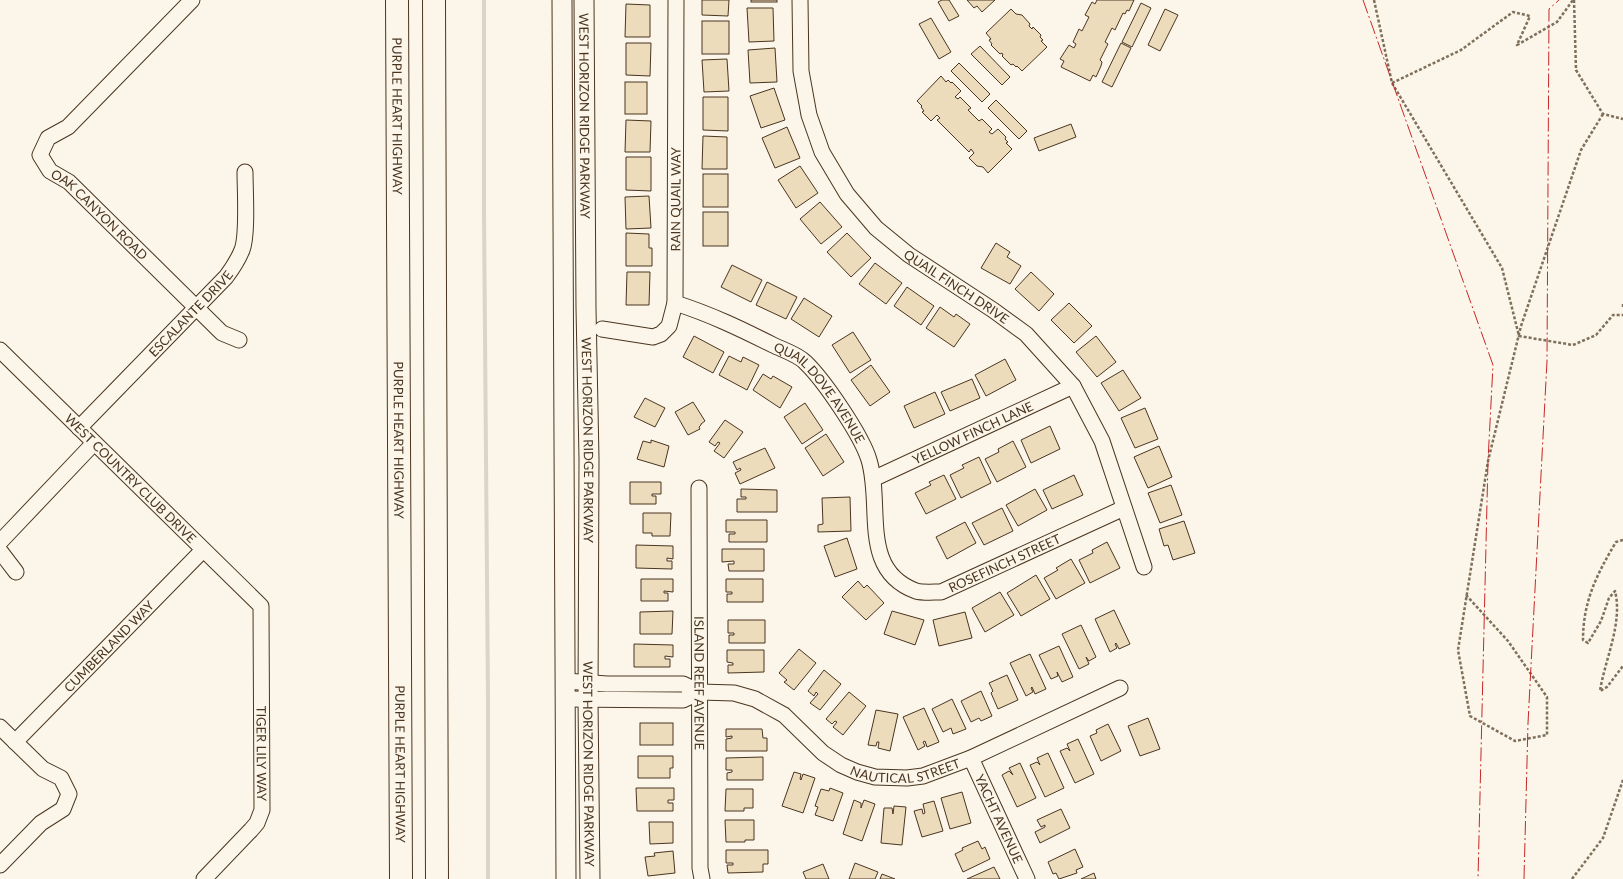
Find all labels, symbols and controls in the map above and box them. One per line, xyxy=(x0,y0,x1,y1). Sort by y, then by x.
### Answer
street label: WEST HORIZON RIDGE PARKWAY xyxy=(576,13,593,220)
street label: PURPLE HEART HIGHWAY xyxy=(389,37,406,196)
street label: RAIN QUAIL WAY xyxy=(667,146,684,252)
street label: OAK CANYON ROAD xyxy=(48,165,151,263)
street label: QUAIL FINCH DRIVE xyxy=(901,246,1012,327)
street label: ESCALANTE DRIVE xyxy=(145,267,236,360)
street label: WEST HORIZON RIDGE PARKWAY xyxy=(579,337,597,544)
street label: QUAIL DOVE AVENUE xyxy=(772,339,868,446)
street label: PURPLE HEART HIGHWAY xyxy=(391,361,407,520)
street label: YELLOW FINCH LANE xyxy=(910,398,1036,468)
street label: WEST COUNTRY CLUB DRIVE xyxy=(62,410,200,546)
street label: ROSEFINCH STREET xyxy=(946,530,1063,596)
street label: CUMBERLAND WAY xyxy=(60,597,158,695)
street label: ISLAND REEF AVENUE xyxy=(691,616,708,750)
street label: WEST HORIZON RIDGE PARKWAY xyxy=(580,661,598,868)
street label: PURPLE HEART HIGHWAY xyxy=(392,685,409,844)
street label: TIGER LILY WAY xyxy=(253,706,270,802)
street label: NAUTICAL STREET xyxy=(848,755,963,786)
street label: YACHT AVENUE xyxy=(972,772,1027,866)

